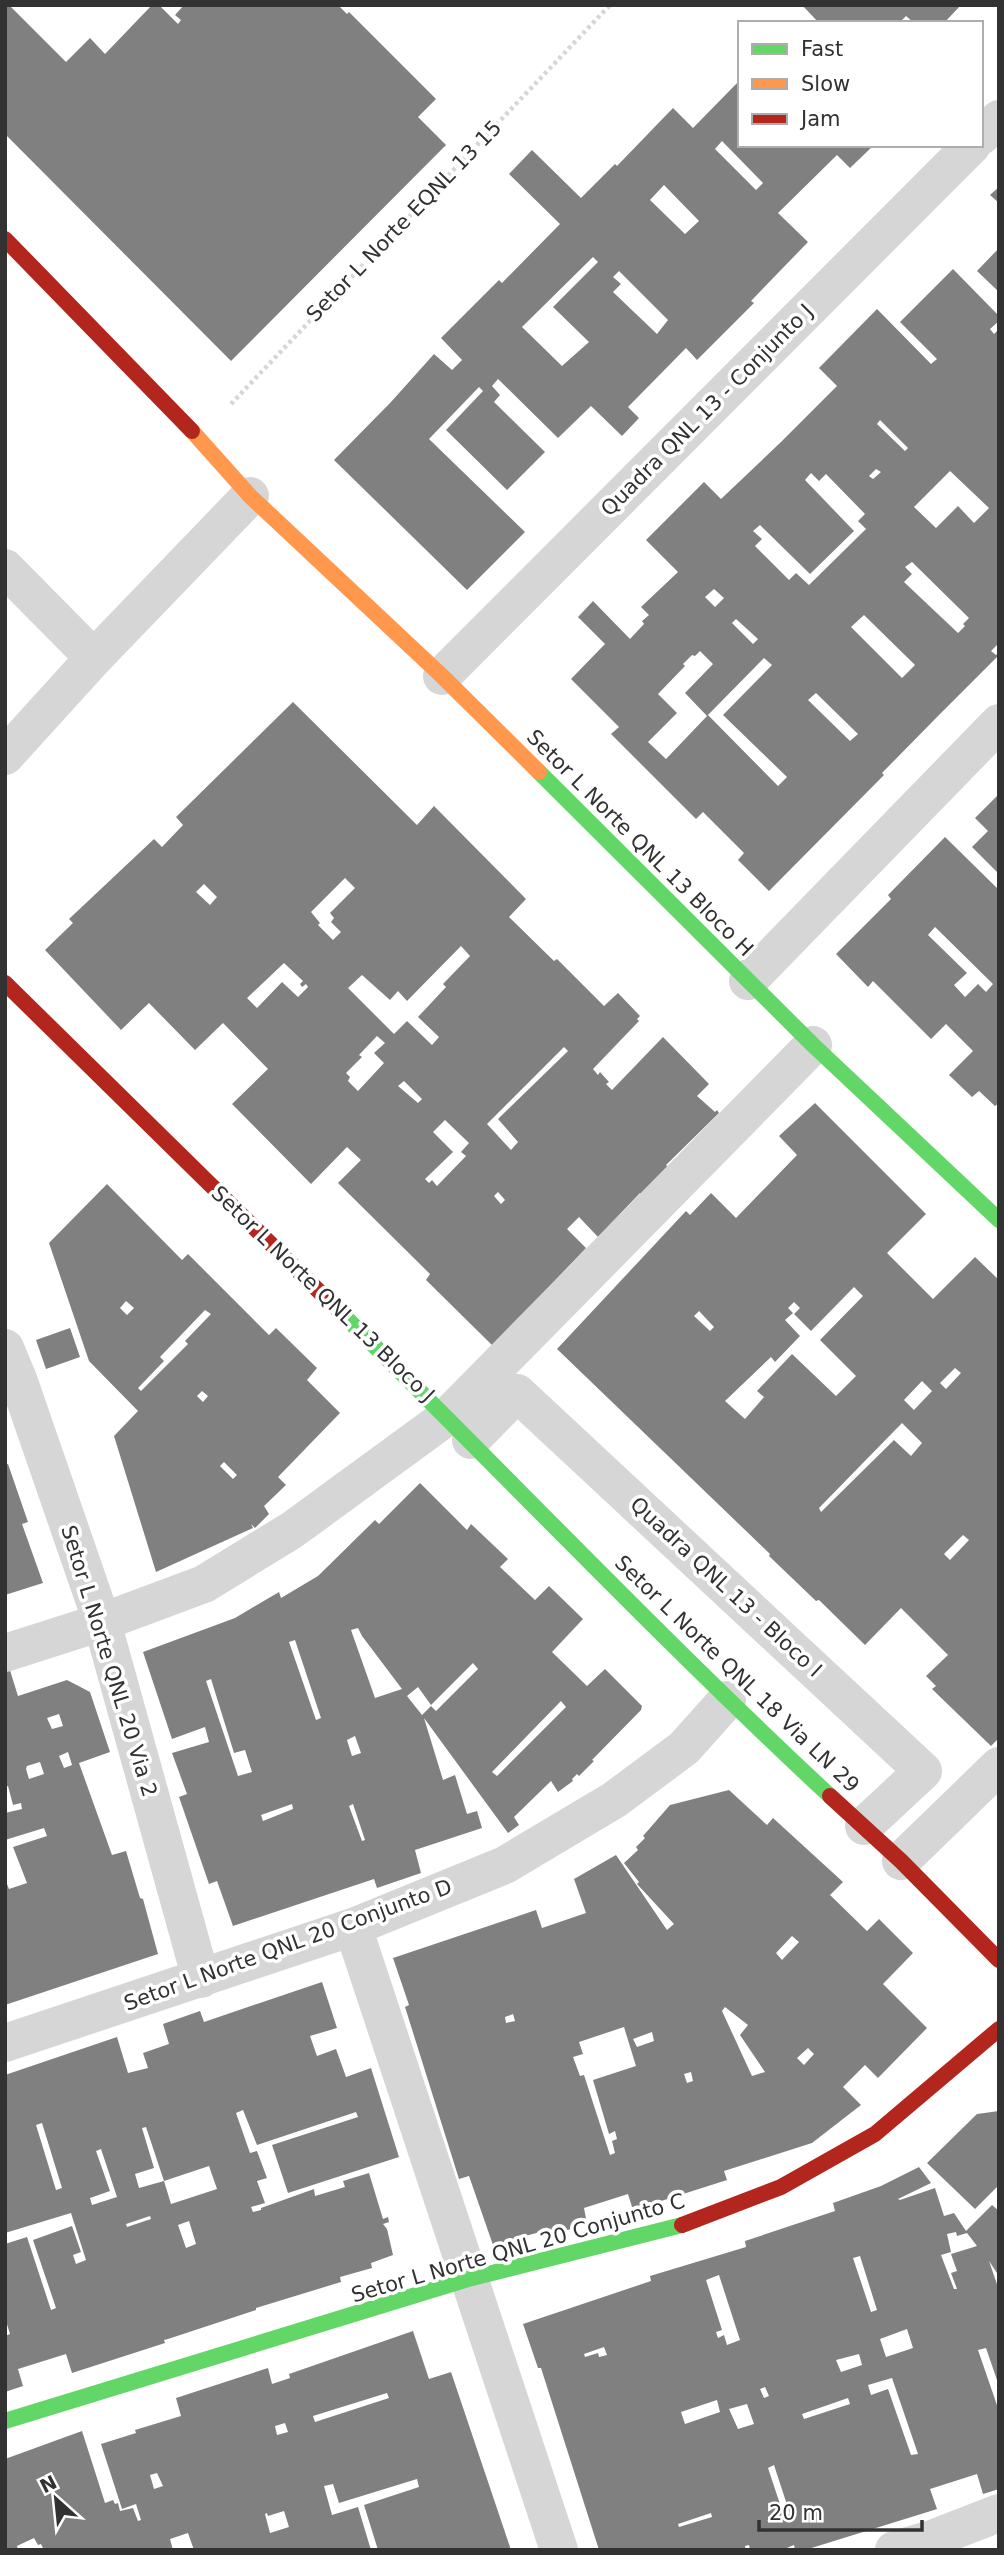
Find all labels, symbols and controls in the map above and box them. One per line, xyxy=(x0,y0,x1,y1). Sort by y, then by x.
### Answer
legend xyxy=(738,21,983,147)
text: Fast xyxy=(801,37,843,61)
text: Slow xyxy=(801,72,850,96)
text: Jam xyxy=(799,107,841,131)
street label: Setor L Norte EQNL 13 15 xyxy=(302,116,506,326)
street label: Quadra QNL 13 - Conjunto J xyxy=(596,299,818,521)
street label: Setor L Norte QNL 13 Bloco H xyxy=(522,725,758,961)
street label: Setor L Norte QNL 13 Bloco J xyxy=(207,1181,439,1407)
street label: Quadra QNL 13 - Bloco I xyxy=(625,1492,827,1682)
street label: Setor L Norte QNL 20 Via 2 xyxy=(56,1522,162,1800)
street label: Setor L Norte QNL 18 Via LN 29 xyxy=(610,1551,864,1797)
street label: Setor L Norte QNL 20 Conjunto D xyxy=(121,1874,455,2016)
street label: Setor L Norte QNL 20 Conjunto C xyxy=(349,2189,687,2307)
north arrow xyxy=(21,2464,91,2534)
text: N xyxy=(36,2470,60,2497)
scale bar xyxy=(759,2488,922,2532)
text: 20 m xyxy=(769,2501,823,2525)

